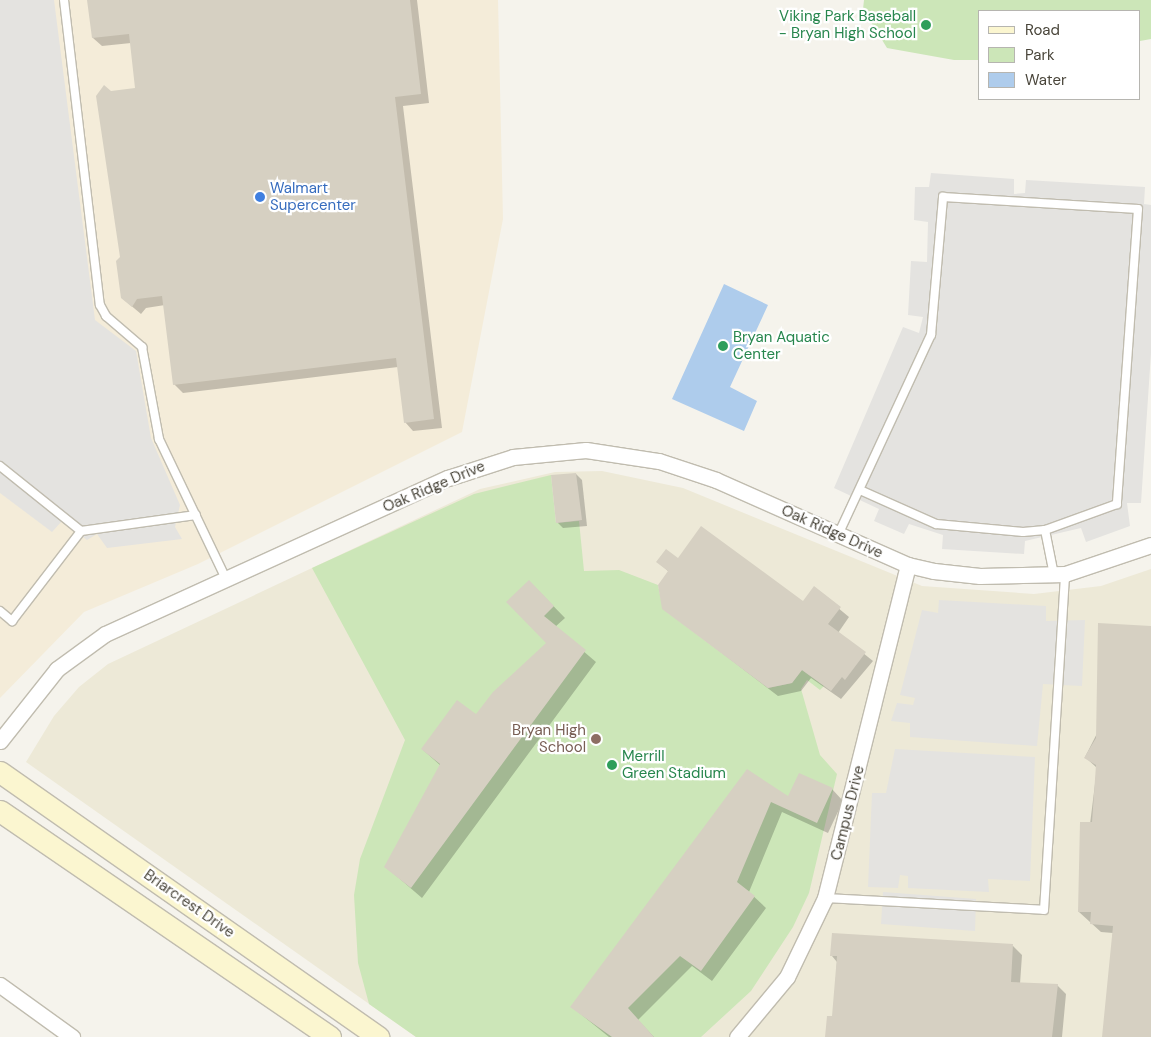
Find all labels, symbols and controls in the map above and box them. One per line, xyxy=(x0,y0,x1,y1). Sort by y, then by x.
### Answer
place label: Viking Park Baseball - Bryan High School xyxy=(779,7,916,42)
legend xyxy=(978,10,1141,100)
marker: Viking Park Baseball - Bryan High School xyxy=(920,19,932,31)
text: Road xyxy=(1025,20,1060,40)
text: Park xyxy=(1025,45,1055,65)
text: Water xyxy=(1025,70,1066,90)
place label: Walmart Supercenter xyxy=(270,179,356,214)
marker: Walmart Supercenter xyxy=(254,191,266,203)
place label: Bryan Aquatic Center xyxy=(733,328,830,363)
marker: Bryan Aquatic Center xyxy=(717,340,729,352)
street label: Oak Ridge Drive xyxy=(380,457,488,517)
street label: Oak Ridge Drive xyxy=(778,502,886,562)
place label: Bryan High School xyxy=(512,721,586,756)
marker: Bryan High School xyxy=(590,733,602,745)
place label: Merrill Green Stadium xyxy=(622,747,726,782)
marker: Merrill Green Stadium xyxy=(606,759,618,771)
street label: Campus Drive xyxy=(827,764,869,862)
street label: Briarcrest Drive xyxy=(140,866,238,942)

